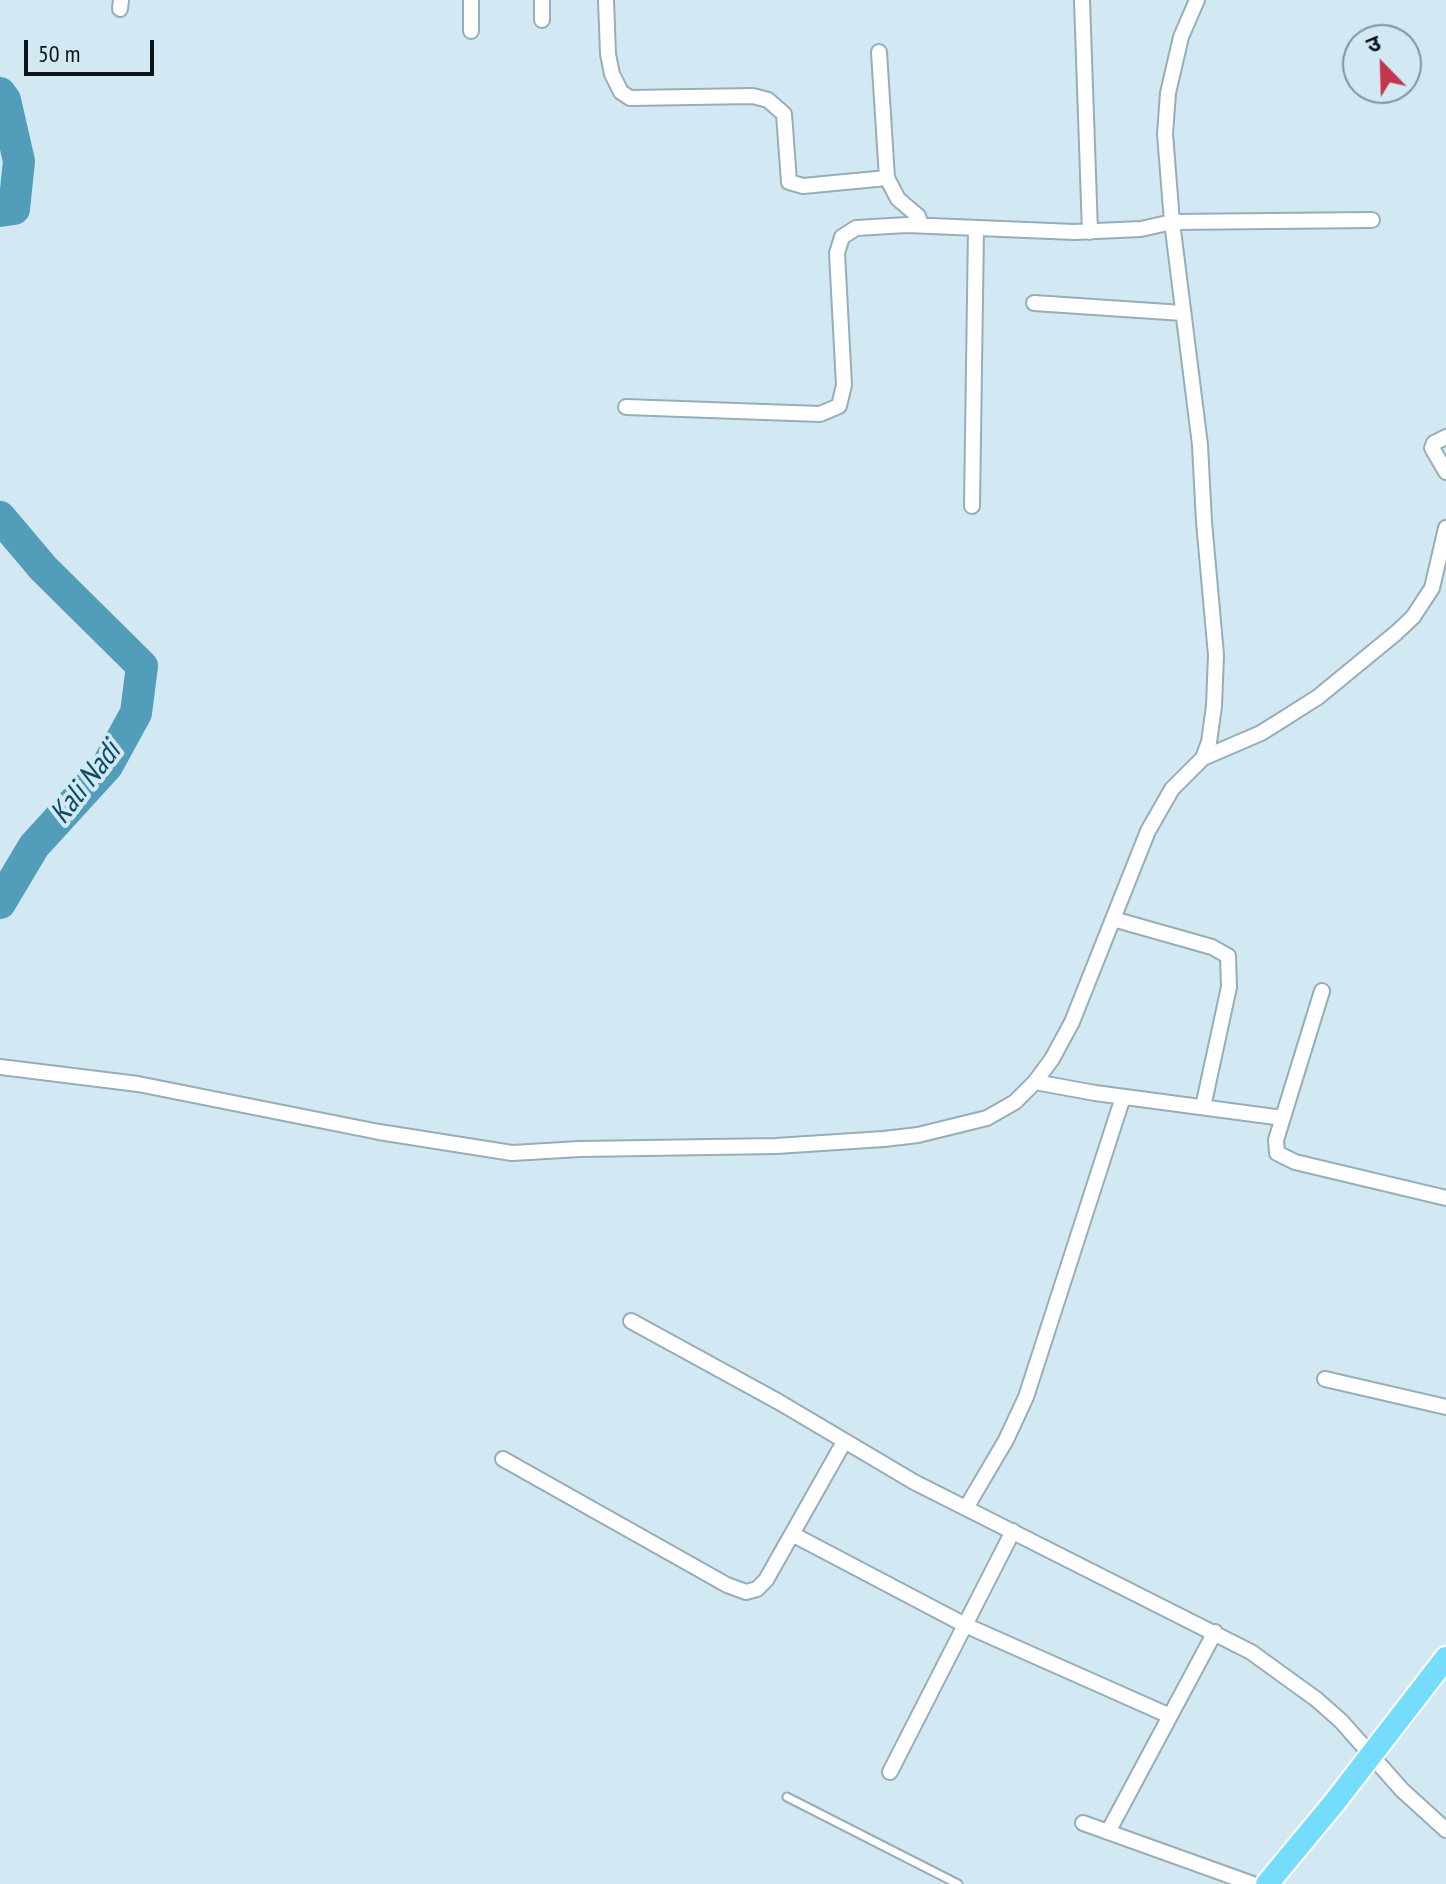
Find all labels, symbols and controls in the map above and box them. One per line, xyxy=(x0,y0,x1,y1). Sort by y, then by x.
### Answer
scale bar xyxy=(28,24,158,74)
north arrow xyxy=(1342,24,1422,104)
text: उ xyxy=(1362,28,1385,59)
text: 50 m xyxy=(38,38,80,69)
water label: Kali Nadi xyxy=(43,735,129,831)

